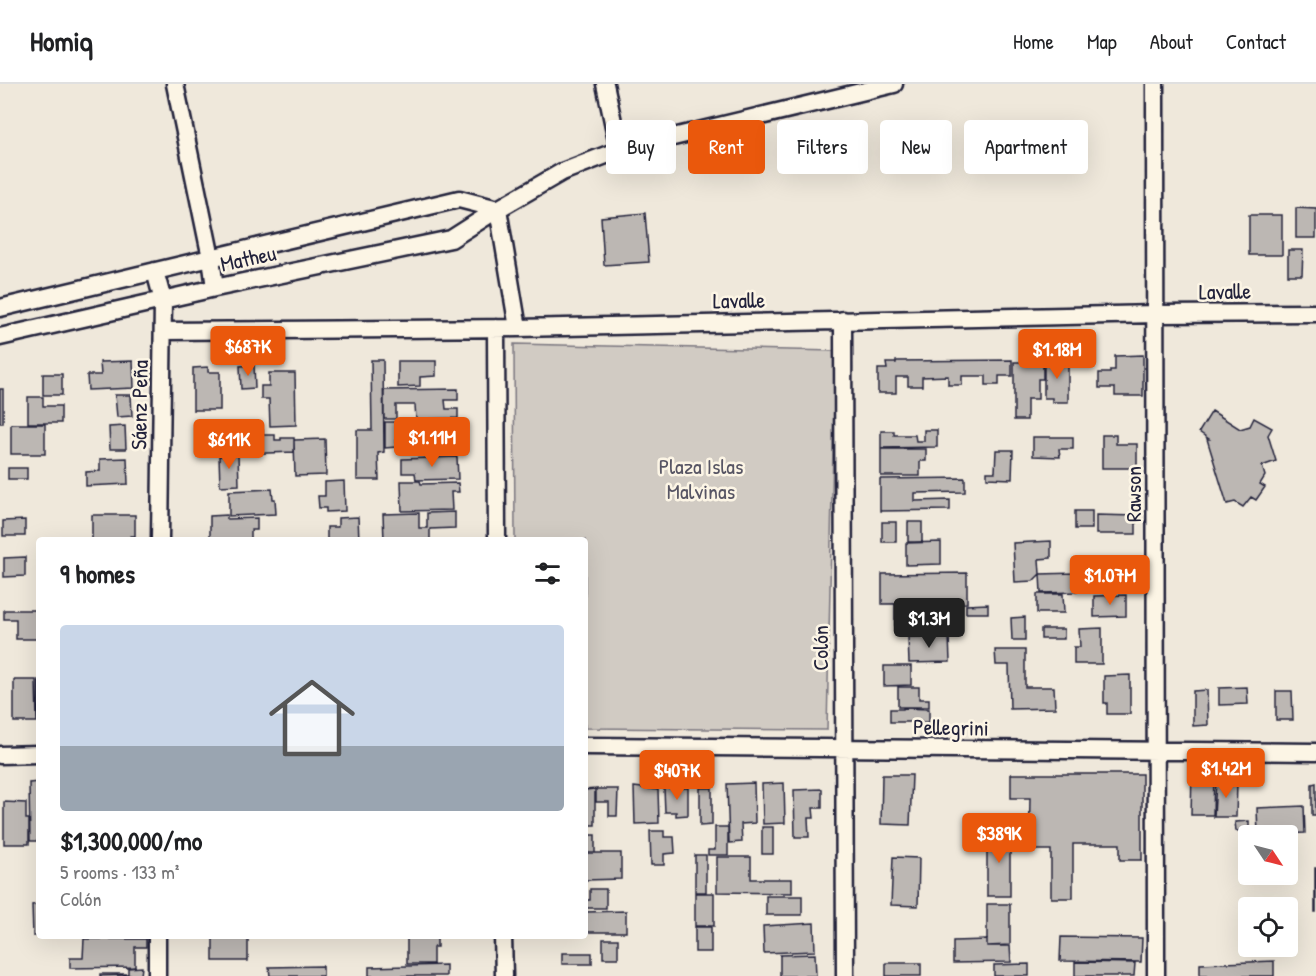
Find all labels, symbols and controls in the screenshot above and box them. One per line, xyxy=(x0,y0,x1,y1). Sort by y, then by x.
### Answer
text: Homiq xyxy=(30,22,93,60)
text: Home xyxy=(1013,27,1054,56)
text: Map xyxy=(1087,27,1117,56)
text: About xyxy=(1150,27,1193,56)
text: Contact xyxy=(1226,27,1286,56)
chip: Buy xyxy=(606,120,676,174)
chip: Rent xyxy=(688,120,765,174)
chip: Filters xyxy=(777,120,868,174)
chip: New xyxy=(880,120,952,174)
chip: Apartment xyxy=(964,120,1088,174)
street label: Matheu xyxy=(217,237,279,279)
street label: Lavalle xyxy=(1199,276,1252,306)
street label: Lavalle xyxy=(713,285,766,315)
pin: $687K xyxy=(206,326,290,377)
pin: $1.18M xyxy=(1008,329,1106,380)
text: $687K xyxy=(224,332,272,359)
text: $1.18M xyxy=(1032,335,1082,362)
street label: Sáenz Peña xyxy=(123,359,155,450)
pin: $1.11M xyxy=(383,417,481,468)
pin: $611K xyxy=(187,419,271,470)
text: $1.11M xyxy=(408,423,456,450)
text: $611K xyxy=(207,425,251,452)
park label: Plaza Islas Malvinas xyxy=(659,451,743,506)
street label: Rawson xyxy=(1118,466,1148,522)
pin: $1.07M xyxy=(1061,555,1159,606)
text: 9 homes xyxy=(60,556,135,591)
icon: filters xyxy=(531,557,564,590)
text: $1.07M xyxy=(1084,561,1136,588)
pin: $1.3M xyxy=(887,598,971,649)
text: $1.3M xyxy=(908,604,950,631)
street label: Colón xyxy=(805,625,835,671)
icon: home xyxy=(258,664,366,772)
street label: Pellegrini xyxy=(913,711,989,743)
pin: $1.42M xyxy=(1177,748,1275,799)
pin: $407K xyxy=(635,750,719,801)
text: $1.42M xyxy=(1201,754,1251,781)
text: $407K xyxy=(654,756,700,783)
pin: $389K xyxy=(957,813,1041,864)
text: $389K xyxy=(976,819,1022,846)
text: $1,300,000/mo xyxy=(60,823,202,858)
north arrow xyxy=(1238,825,1298,885)
map controls xyxy=(1238,825,1298,957)
text: 5 rooms · 133 m² xyxy=(60,858,179,885)
text: Colón xyxy=(60,885,101,912)
button: locate xyxy=(1238,897,1298,957)

